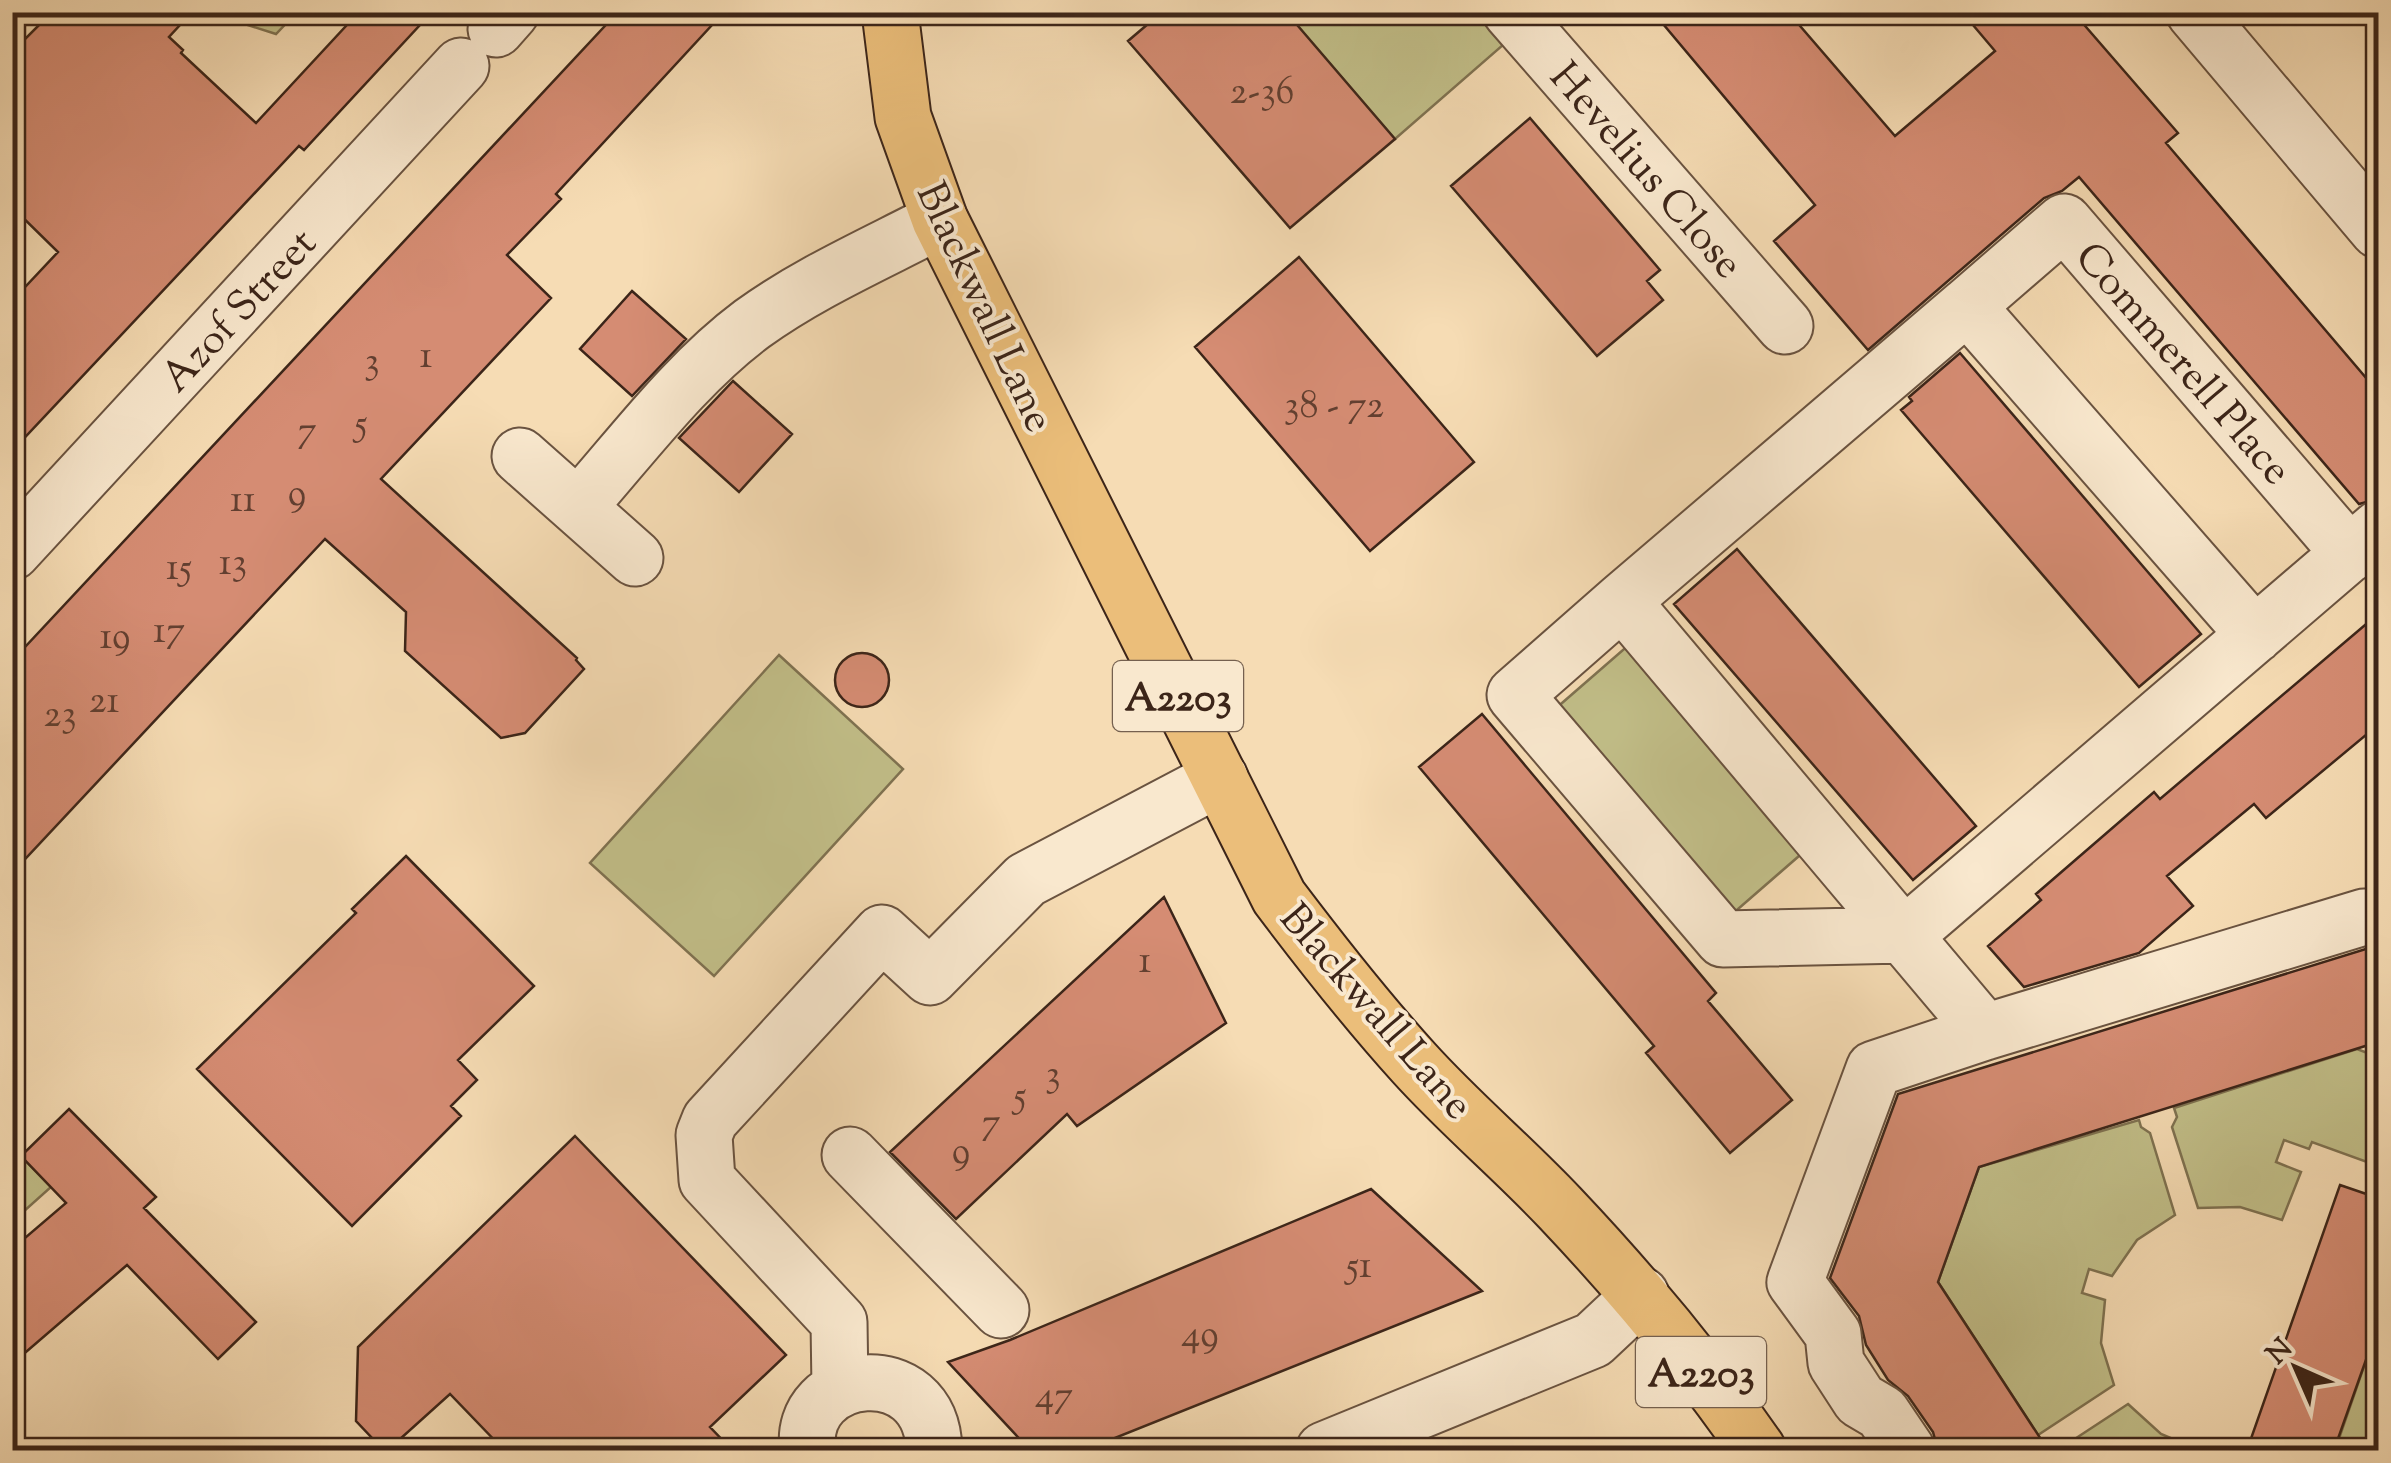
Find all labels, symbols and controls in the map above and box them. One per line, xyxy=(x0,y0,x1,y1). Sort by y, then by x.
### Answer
street label: Hevelius Close xyxy=(1533,51,1755,294)
house number: 2-36 xyxy=(1230,67,1294,121)
street label: Blackwall Lane xyxy=(898,173,1067,443)
street label: Azof Street xyxy=(149,217,332,408)
street label: Commerell Place xyxy=(2059,231,2304,500)
house number: 1 xyxy=(420,331,433,385)
house number: 3 xyxy=(364,337,380,391)
house number: 38 - 72 xyxy=(1284,381,1384,435)
house number: 5 xyxy=(353,399,368,453)
house number: 7 xyxy=(297,406,317,460)
house number: 9 xyxy=(288,469,306,523)
house number: 11 xyxy=(230,475,256,529)
house number: 13 xyxy=(219,538,247,592)
house number: 15 xyxy=(166,543,192,597)
house number: 17 xyxy=(153,606,185,660)
house number: 19 xyxy=(99,612,131,666)
road number: A2203 xyxy=(1113,661,1243,731)
house number: 21 xyxy=(89,676,119,730)
house number: 23 xyxy=(43,690,77,744)
street label: Blackwall Lane xyxy=(1263,892,1485,1135)
house number: 1 xyxy=(1139,936,1152,990)
house number: 3 xyxy=(1045,1050,1061,1104)
house number: 5 xyxy=(1012,1071,1027,1125)
house number: 7 xyxy=(981,1098,1001,1152)
house number: 9 xyxy=(952,1127,970,1181)
house number: 51 xyxy=(1344,1241,1372,1295)
house number: 49 xyxy=(1181,1310,1219,1364)
north arrow xyxy=(2246,1318,2346,1418)
text: N xyxy=(2258,1330,2302,1374)
road number: A2203 xyxy=(1636,1337,1766,1407)
house number: 47 xyxy=(1035,1371,1073,1425)

